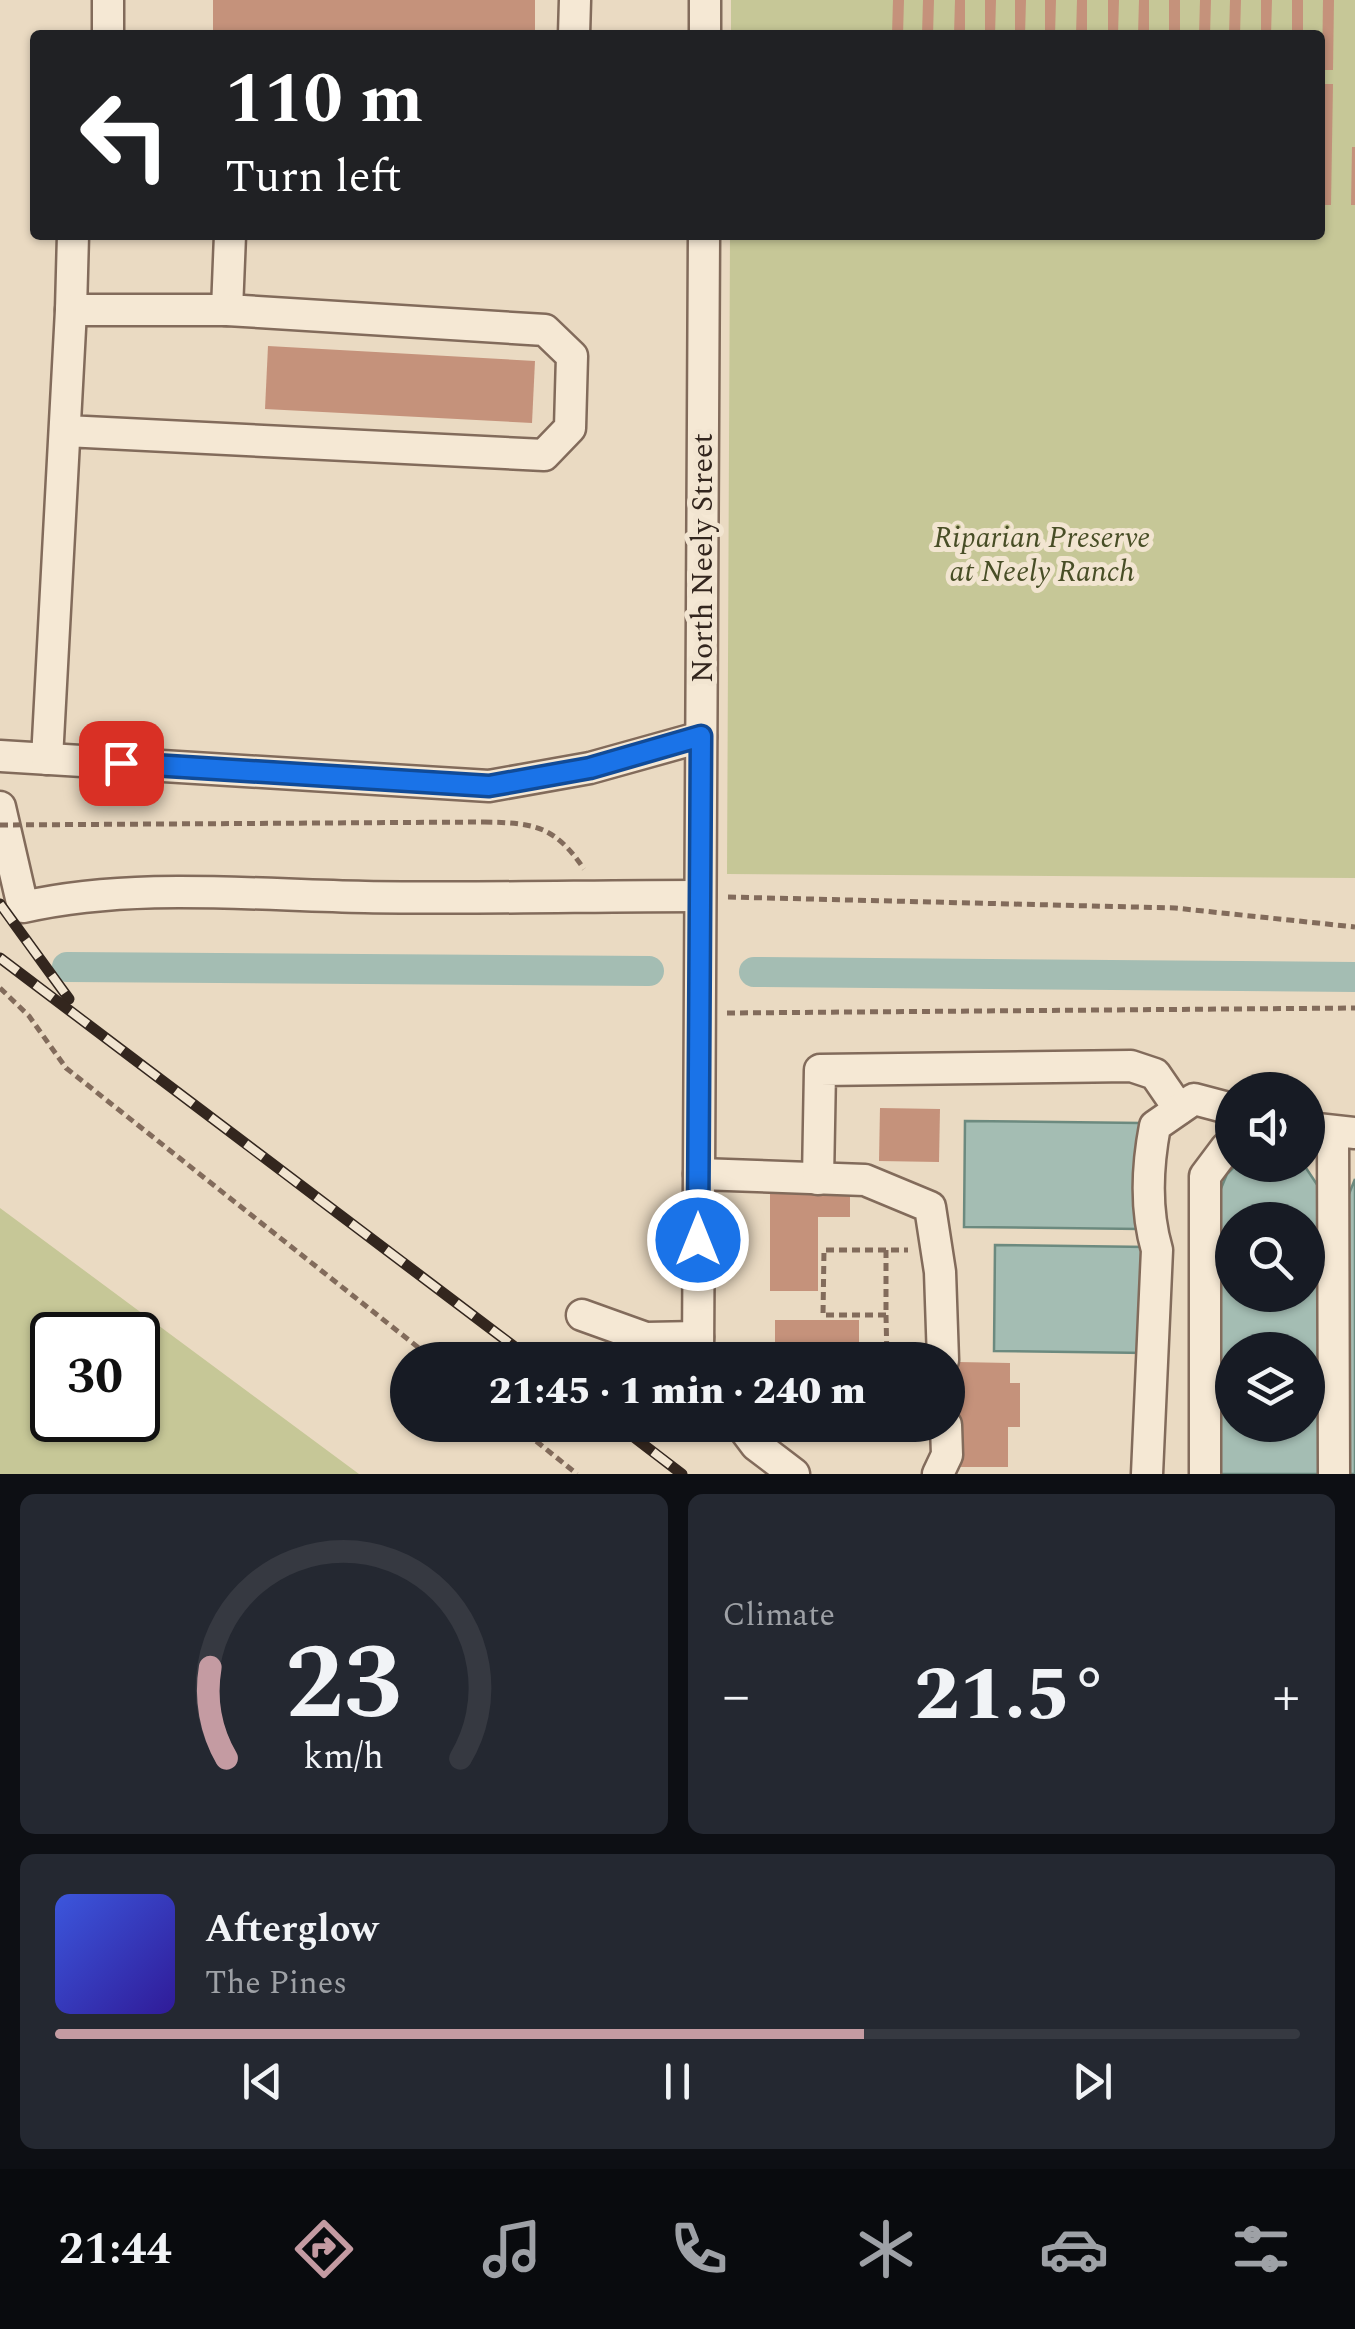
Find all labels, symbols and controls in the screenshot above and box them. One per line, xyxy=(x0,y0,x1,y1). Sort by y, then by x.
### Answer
text: 110 m xyxy=(225,47,423,153)
icon: left xyxy=(60,70,190,200)
text: Turn left xyxy=(225,143,402,212)
street label: North Neely Street xyxy=(680,433,726,683)
park label: Riparian Preserve at Neely Ranch xyxy=(934,515,1150,595)
pin xyxy=(79,721,164,806)
icon: arrive xyxy=(94,736,149,791)
map controls xyxy=(1215,1072,1325,1442)
button: sound xyxy=(1215,1072,1325,1182)
position arrow xyxy=(646,1188,750,1292)
button: search xyxy=(1215,1202,1325,1312)
speed limit sign: 30 xyxy=(30,1312,160,1442)
button: layers xyxy=(1215,1332,1325,1442)
text: 21:45 · 1 min · 240 m xyxy=(489,1363,866,1421)
text: Climate xyxy=(723,1591,835,1640)
text: 23 xyxy=(285,1606,402,1764)
text: 21.5° xyxy=(914,1639,1108,1753)
text: − xyxy=(723,1655,750,1738)
text: + xyxy=(1272,1655,1300,1738)
text: km/h xyxy=(304,1730,384,1785)
text: Afterglow xyxy=(205,1901,378,1959)
text: The Pines xyxy=(205,1959,347,2008)
icon: previous xyxy=(235,2054,290,2109)
icon: pause xyxy=(650,2054,705,2109)
icon: next xyxy=(1065,2054,1120,2109)
icon: directions xyxy=(289,2214,359,2284)
icon: music xyxy=(477,2214,547,2284)
icon: phone xyxy=(664,2214,734,2284)
icon: climate xyxy=(851,2214,921,2284)
icon: car xyxy=(1039,2214,1109,2284)
icon: filters xyxy=(1226,2214,1296,2284)
text: 21:44 xyxy=(59,2215,172,2284)

